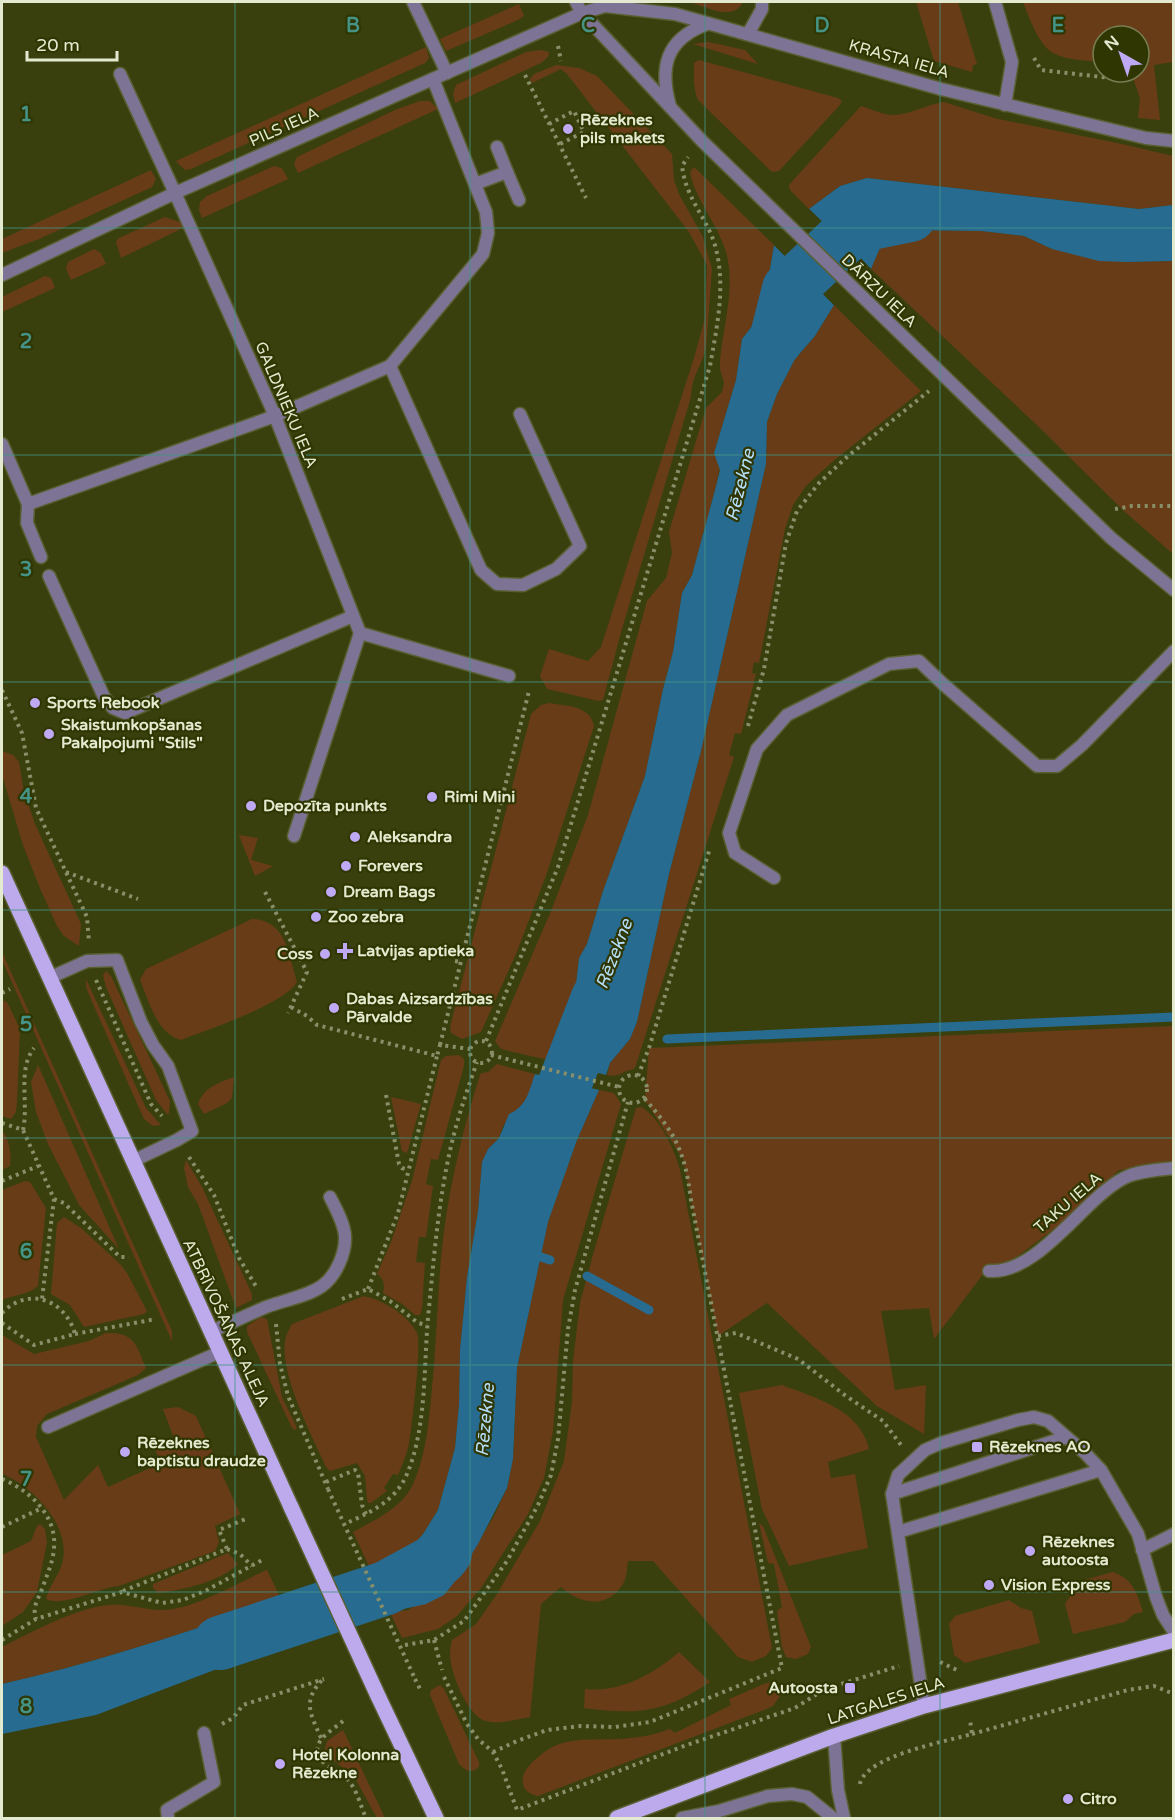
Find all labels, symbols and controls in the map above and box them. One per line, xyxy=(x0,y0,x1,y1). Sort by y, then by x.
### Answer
text: B xyxy=(346,14,360,38)
text: C xyxy=(581,14,595,38)
text: D xyxy=(814,14,830,38)
text: E xyxy=(1052,14,1065,38)
scale bar xyxy=(27,24,117,62)
north arrow xyxy=(1091,24,1151,84)
text: N xyxy=(1101,31,1123,55)
text: 20 m xyxy=(36,34,80,56)
street label: KRASTA IELA xyxy=(846,35,952,83)
text: 1 xyxy=(20,103,32,127)
street label: PILS IELA xyxy=(246,103,322,151)
place label: Rēzeknes pils makets xyxy=(580,110,665,148)
marker: Rēzeknes pils makets xyxy=(561,122,575,136)
street label: DĀRZU IELA xyxy=(837,250,921,332)
text: 2 xyxy=(20,330,32,354)
street label: GALDNIEKU IELA xyxy=(250,339,322,471)
water label: Rēzekne xyxy=(720,446,760,523)
text: 3 xyxy=(20,558,32,582)
place label: Sports Rebook xyxy=(47,693,160,713)
marker: Sports Rebook xyxy=(28,696,42,710)
place label: Skaistumkopšanas Pakalpojumi "Stils" xyxy=(61,715,203,753)
marker: Skaistumkopšanas Pakalpojumi "Stils" xyxy=(42,727,56,741)
text: 4 xyxy=(20,785,33,809)
place label: Rimi Mini xyxy=(444,787,515,807)
marker: Rimi Mini xyxy=(425,790,439,804)
place label: Depozīta punkts xyxy=(263,796,387,816)
marker: Depozīta punkts xyxy=(244,799,258,813)
place label: Aleksandra xyxy=(367,827,452,847)
marker: Aleksandra xyxy=(348,830,362,844)
place label: Forevers xyxy=(358,856,423,876)
marker: Forevers xyxy=(339,859,353,873)
place label: Dream Bags xyxy=(343,882,436,902)
marker: Dream Bags xyxy=(324,885,338,899)
place label: Zoo zebra xyxy=(328,907,404,927)
marker: Zoo zebra xyxy=(309,910,323,924)
water label: Rēzekne xyxy=(591,915,638,992)
place label: Latvijas aptieka xyxy=(357,941,474,961)
place label: Coss xyxy=(277,944,313,964)
marker: Latvijas aptieka xyxy=(338,944,352,958)
marker: Coss xyxy=(318,947,332,961)
place label: Dabas Aizsardzības Pārvalde xyxy=(346,989,493,1027)
marker: Dabas Aizsardzības Pārvalde xyxy=(327,1001,341,1015)
text: 5 xyxy=(20,1013,32,1037)
street label: TAKU IELA xyxy=(1030,1168,1106,1238)
street label: ATBRĪVOŠANAS ALEJA xyxy=(178,1236,274,1410)
text: 6 xyxy=(20,1240,32,1264)
water label: Rēzekne xyxy=(471,1382,499,1457)
place label: Rēzeknes baptistu draudze xyxy=(137,1433,266,1471)
place label: Rēzeknes AO xyxy=(989,1437,1091,1457)
marker: Rēzeknes AO xyxy=(970,1440,984,1454)
marker: Rēzeknes baptistu draudze xyxy=(118,1445,132,1459)
text: 7 xyxy=(20,1468,32,1492)
place label: Rēzeknes autoosta xyxy=(1042,1532,1115,1570)
marker: Rēzeknes autoosta xyxy=(1023,1544,1037,1558)
place label: Vision Express xyxy=(1001,1575,1111,1595)
marker: Vision Express xyxy=(982,1578,996,1592)
street label: LATGALES IELA xyxy=(825,1673,947,1729)
place label: Autoosta xyxy=(768,1678,838,1698)
marker: Autoosta xyxy=(843,1681,857,1695)
text: 8 xyxy=(20,1695,32,1719)
place label: Hotel Kolonna Rēzekne xyxy=(292,1745,399,1783)
marker: Hotel Kolonna Rēzekne xyxy=(273,1757,287,1771)
place label: Citro xyxy=(1080,1789,1117,1809)
marker: Citro xyxy=(1061,1792,1075,1806)

